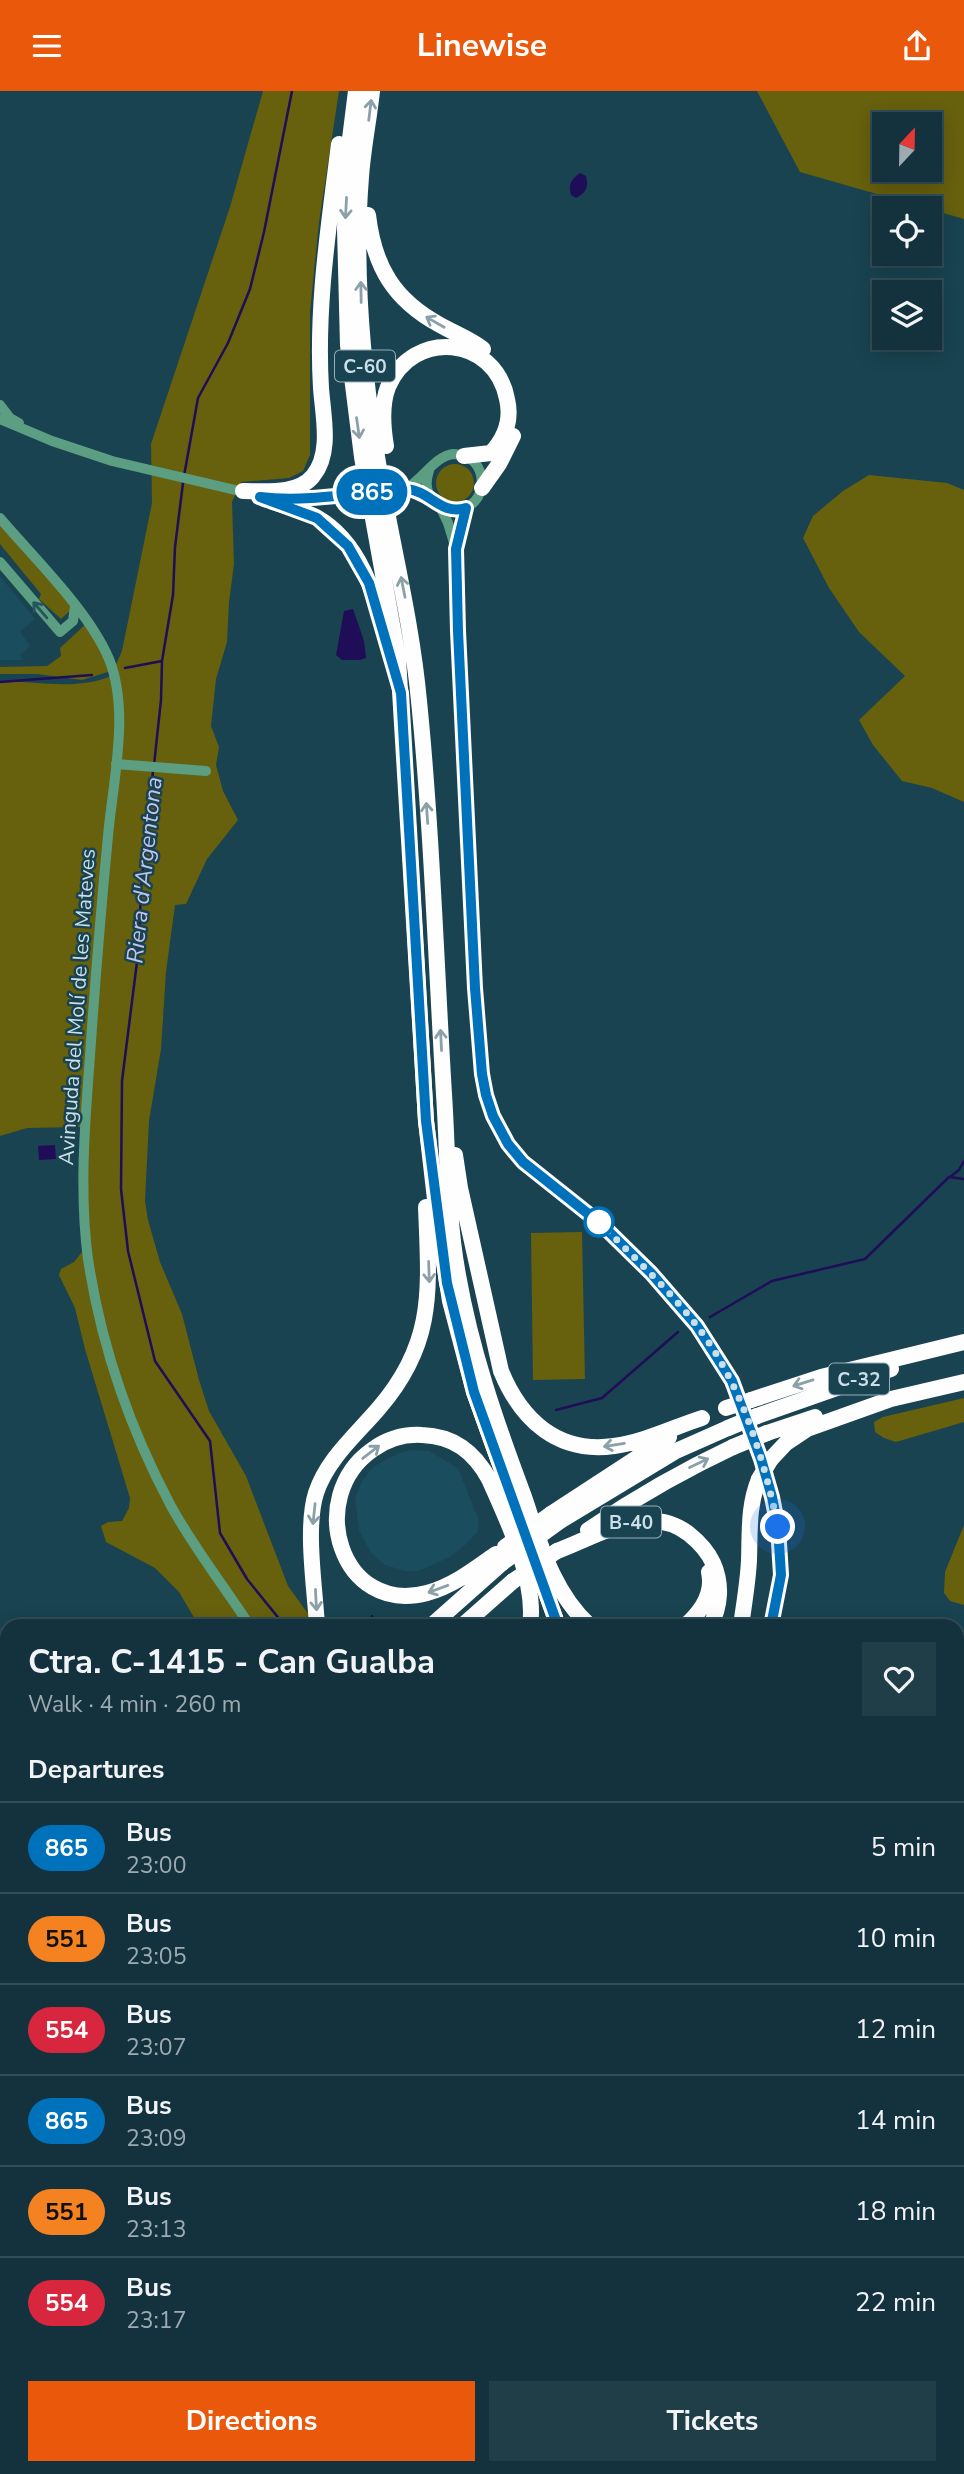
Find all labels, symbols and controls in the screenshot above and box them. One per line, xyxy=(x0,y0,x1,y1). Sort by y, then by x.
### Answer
text: Linewise xyxy=(417,24,547,67)
icon: menu xyxy=(28,27,66,65)
icon: share xyxy=(898,27,936,65)
one-way arrow xyxy=(363,99,376,122)
north arrow xyxy=(872,112,942,182)
map controls xyxy=(872,112,942,350)
one-way arrow xyxy=(339,196,352,219)
button: locate xyxy=(872,196,942,266)
one-way arrow xyxy=(354,280,367,303)
button: layers xyxy=(872,280,942,350)
one-way arrow xyxy=(425,315,445,329)
road number: C-60 xyxy=(335,351,395,381)
one-way arrow xyxy=(352,416,365,438)
line badge: 865 xyxy=(332,469,412,515)
text: 865 xyxy=(350,476,394,508)
one-way arrow xyxy=(395,576,409,599)
one-way arrow xyxy=(32,601,48,619)
water label: Riera d'Argentona xyxy=(119,775,170,965)
one-way arrow xyxy=(420,802,433,825)
street label: Avinguda del Molí de les Mateves xyxy=(52,848,102,1166)
one-way arrow xyxy=(434,1029,447,1052)
unlabelled marker xyxy=(584,1207,614,1237)
one-way arrow xyxy=(422,1260,435,1283)
road number: C-32 xyxy=(829,1363,889,1395)
one-way arrow xyxy=(792,1377,814,1390)
one-way arrow xyxy=(603,1439,626,1452)
one-way arrow xyxy=(361,1444,379,1459)
one-way arrow xyxy=(688,1456,709,1470)
one-way arrow xyxy=(307,1502,320,1525)
road number: B-40 xyxy=(601,1506,661,1537)
your location xyxy=(760,1509,795,1544)
one-way arrow xyxy=(428,1584,450,1596)
one-way arrow xyxy=(309,1588,322,1611)
text: Ctra. C-1415 - Can Gualba xyxy=(28,1640,435,1685)
button: heart xyxy=(862,1642,936,1716)
text: Walk · 4 min · 260 m xyxy=(28,1689,241,1720)
text: Departures xyxy=(28,1752,164,1787)
text: Bus xyxy=(126,1815,172,1850)
text: 5 min xyxy=(871,1830,936,1865)
text: 865 xyxy=(45,1832,88,1864)
text: 23:00 xyxy=(126,1850,186,1881)
text: Bus xyxy=(126,1906,172,1941)
text: 10 min xyxy=(855,1921,936,1956)
text: 551 xyxy=(45,1923,88,1955)
text: 23:05 xyxy=(126,1941,186,1972)
text: Bus xyxy=(126,1997,172,2032)
text: 12 min xyxy=(855,2012,936,2047)
text: 554 xyxy=(45,2014,88,2046)
text: 23:07 xyxy=(126,2032,186,2063)
text: Bus xyxy=(126,2088,172,2123)
text: 14 min xyxy=(855,2103,936,2138)
text: 865 xyxy=(45,2105,88,2137)
text: 23:09 xyxy=(126,2123,186,2154)
text: Bus xyxy=(126,2179,172,2214)
text: 18 min xyxy=(855,2194,936,2229)
text: 551 xyxy=(45,2196,88,2228)
text: 23:13 xyxy=(126,2214,186,2245)
text: Bus xyxy=(126,2270,172,2305)
text: 22 min xyxy=(855,2285,936,2320)
text: 554 xyxy=(45,2287,88,2319)
text: 23:17 xyxy=(126,2305,186,2336)
button: Directions xyxy=(28,2381,475,2461)
button: Tickets xyxy=(489,2381,936,2461)

